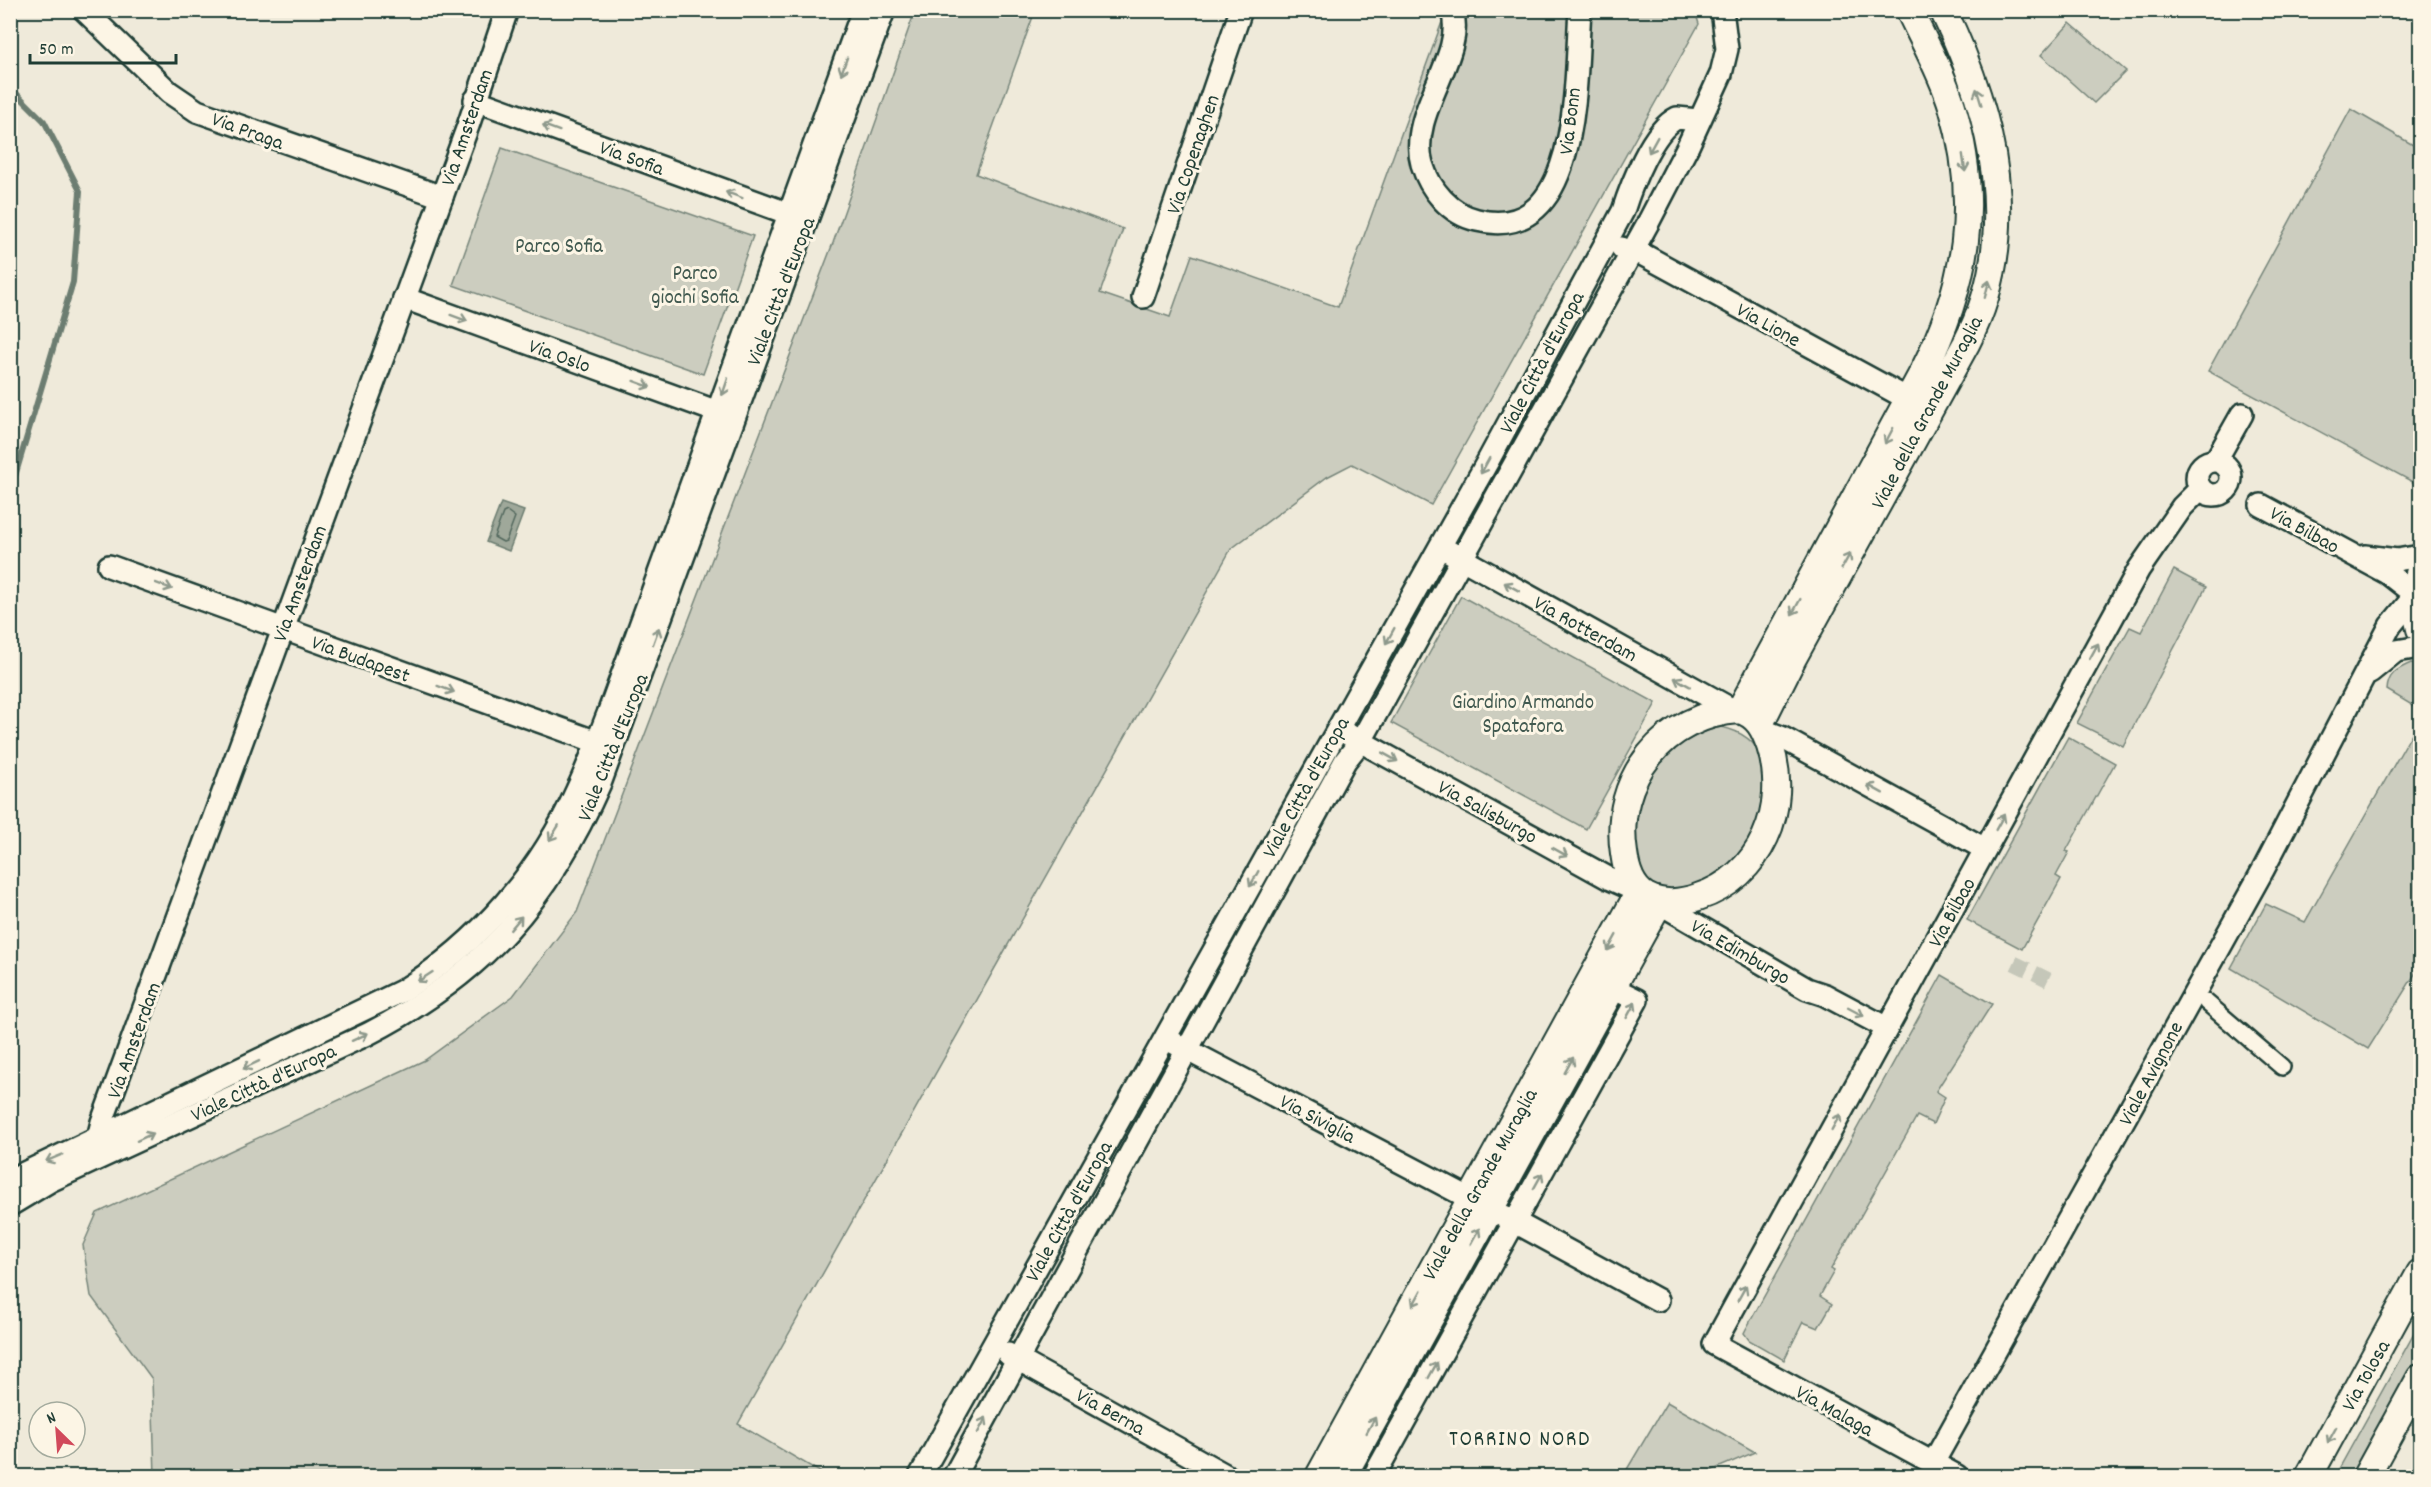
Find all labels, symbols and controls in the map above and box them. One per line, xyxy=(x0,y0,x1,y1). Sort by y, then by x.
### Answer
scale bar xyxy=(30,27,176,65)
text: 50 m xyxy=(39,38,74,63)
one-way arrow xyxy=(837,56,848,75)
street label: Via Amsterdam xyxy=(435,65,503,191)
street label: Via Bonn xyxy=(1553,86,1591,157)
one-way arrow xyxy=(1973,88,1984,107)
street label: Via Copenaghen xyxy=(1160,91,1229,219)
street label: Via Praga xyxy=(207,106,288,160)
one-way arrow xyxy=(542,122,561,133)
street label: Via Sofia xyxy=(594,134,669,186)
one-way arrow xyxy=(1647,136,1659,153)
one-way arrow xyxy=(1959,153,1970,173)
one-way arrow xyxy=(726,188,744,199)
street label: Viale Città d'Europa xyxy=(741,212,825,371)
park label: Parco Sofia xyxy=(515,233,604,263)
park label: Parco giochi Sofia xyxy=(651,260,740,314)
one-way arrow xyxy=(1981,280,1993,299)
street label: Viale Città d'Europa xyxy=(1494,286,1594,440)
street label: Via Lione xyxy=(1730,297,1805,357)
street label: Viale della Grande Muraglia xyxy=(1865,310,1993,516)
one-way arrow xyxy=(449,313,467,324)
street label: Via Oslo xyxy=(524,333,594,383)
one-way arrow xyxy=(719,377,730,395)
one-way arrow xyxy=(632,380,651,391)
one-way arrow xyxy=(1883,426,1894,444)
one-way arrow xyxy=(1479,456,1490,474)
street label: Via Bilbao xyxy=(2263,500,2344,563)
street label: Via Amsterdam xyxy=(267,521,337,647)
one-way arrow xyxy=(1840,553,1852,570)
one-way arrow xyxy=(1503,580,1520,592)
one-way arrow xyxy=(154,581,173,592)
street label: Via Rotterdam xyxy=(1527,590,1642,672)
one-way arrow xyxy=(1790,598,1802,615)
one-way arrow xyxy=(651,627,662,646)
one-way arrow xyxy=(1384,627,1396,644)
street label: Via Budapest xyxy=(307,629,414,693)
one-way arrow xyxy=(2089,643,2100,661)
street label: Viale Città d'Europa xyxy=(571,669,659,827)
one-way arrow xyxy=(1674,676,1691,688)
one-way arrow xyxy=(436,684,455,695)
park label: Giardino Armando Spatafora xyxy=(1452,689,1594,743)
street label: Viale Città d'Europa xyxy=(1256,711,1359,864)
one-way arrow xyxy=(1380,752,1398,763)
street label: Via Salisburgo xyxy=(1431,774,1542,853)
one-way arrow xyxy=(1866,783,1884,794)
one-way arrow xyxy=(1994,814,2006,831)
one-way arrow xyxy=(548,824,560,841)
one-way arrow xyxy=(1551,846,1568,858)
one-way arrow xyxy=(1247,870,1259,887)
street label: Via Bilbao xyxy=(1922,873,1985,954)
street label: Via Edimburgo xyxy=(1684,913,1795,994)
one-way arrow xyxy=(509,916,523,931)
one-way arrow xyxy=(1606,934,1618,951)
one-way arrow xyxy=(416,970,433,983)
street label: Via Amsterdam xyxy=(101,978,171,1104)
one-way arrow xyxy=(1625,1002,1637,1019)
one-way arrow xyxy=(1847,1006,1865,1018)
street label: Viale Avignone xyxy=(2113,1017,2193,1132)
one-way arrow xyxy=(350,1031,368,1043)
street label: Viale Città d'Europa xyxy=(187,1037,343,1132)
one-way arrow xyxy=(1563,1057,1575,1074)
one-way arrow xyxy=(243,1060,261,1072)
street label: Viale della Grande Muraglia xyxy=(1416,1083,1547,1287)
street label: Via Siviglia xyxy=(1273,1088,1361,1154)
one-way arrow xyxy=(1830,1114,1842,1131)
one-way arrow xyxy=(135,1131,153,1143)
street label: Viale Città d'Europa xyxy=(1019,1135,1122,1288)
one-way arrow xyxy=(45,1152,63,1164)
one-way arrow xyxy=(1532,1173,1544,1190)
one-way arrow xyxy=(1469,1228,1481,1245)
one-way arrow xyxy=(1737,1285,1748,1303)
one-way arrow xyxy=(1411,1289,1422,1307)
street label: Via Tolosa xyxy=(2336,1334,2400,1418)
one-way arrow xyxy=(1428,1362,1440,1379)
street label: Via Malaga xyxy=(1789,1379,1879,1447)
street label: Via Berna xyxy=(1069,1382,1151,1446)
north arrow xyxy=(27,1400,87,1460)
text: N xyxy=(43,1407,60,1431)
one-way arrow xyxy=(976,1417,988,1434)
one-way arrow xyxy=(1366,1417,1377,1435)
district label: TORRINO NORD xyxy=(1449,1425,1591,1456)
one-way arrow xyxy=(2326,1426,2338,1443)

